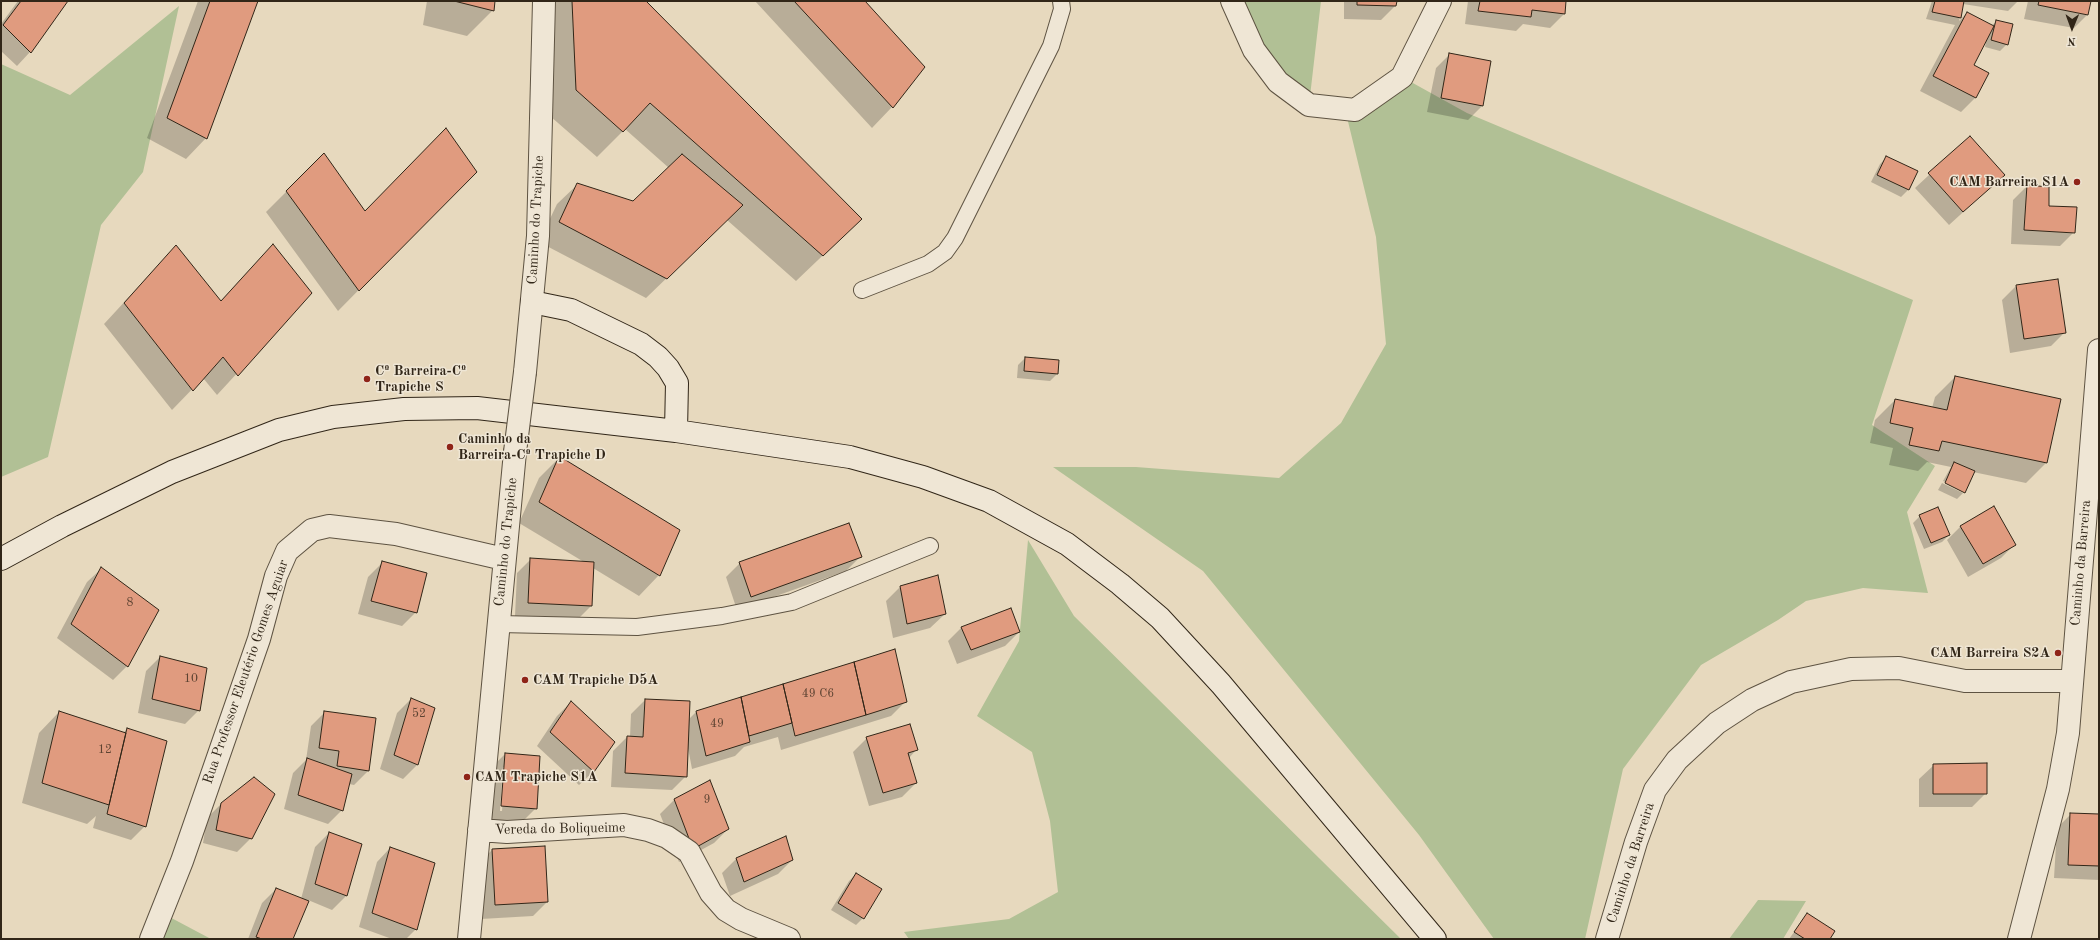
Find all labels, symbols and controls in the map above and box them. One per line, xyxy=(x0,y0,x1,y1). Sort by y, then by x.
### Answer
north arrow xyxy=(2052,8,2092,48)
text: N xyxy=(2067,35,2076,46)
street label: Caminho do Trapiche xyxy=(524,155,548,285)
place label: CAM Barreira S1A xyxy=(1949,174,2069,190)
marker: CAM Barreira S1A xyxy=(2072,177,2082,187)
place label: Cº Barreira-Cº Trapiche S xyxy=(375,363,466,396)
marker: Cº Barreira-Cº Trapiche S xyxy=(362,374,372,384)
place label: Caminho da Barreira-Cº Trapiche D xyxy=(458,431,606,464)
marker: Caminho da Barreira-Cº Trapiche D xyxy=(445,442,455,452)
street label: Caminho do Trapiche xyxy=(491,477,521,607)
street label: Caminho da Barreira xyxy=(2067,499,2095,627)
street label: Rua Professor Eleutério Gomes Aguiar xyxy=(200,558,292,786)
house number: 8 xyxy=(127,596,133,610)
place label: CAM Barreira S2A xyxy=(1930,645,2050,661)
marker: CAM Barreira S2A xyxy=(2053,648,2063,658)
house number: 10 xyxy=(184,672,198,686)
place label: CAM Trapiche D5A xyxy=(533,672,658,688)
marker: CAM Trapiche D5A xyxy=(520,675,530,685)
house number: 49 C6 xyxy=(802,687,834,701)
house number: 52 xyxy=(412,707,426,721)
house number: 49 xyxy=(710,717,724,731)
house number: 12 xyxy=(98,743,112,757)
place label: CAM Trapiche S1A xyxy=(475,769,598,785)
marker: CAM Trapiche S1A xyxy=(462,772,472,782)
house number: 9 xyxy=(704,793,710,807)
street label: Caminho da Barreira xyxy=(1603,800,1659,926)
street label: Vereda do Boliqueime xyxy=(494,819,626,839)

